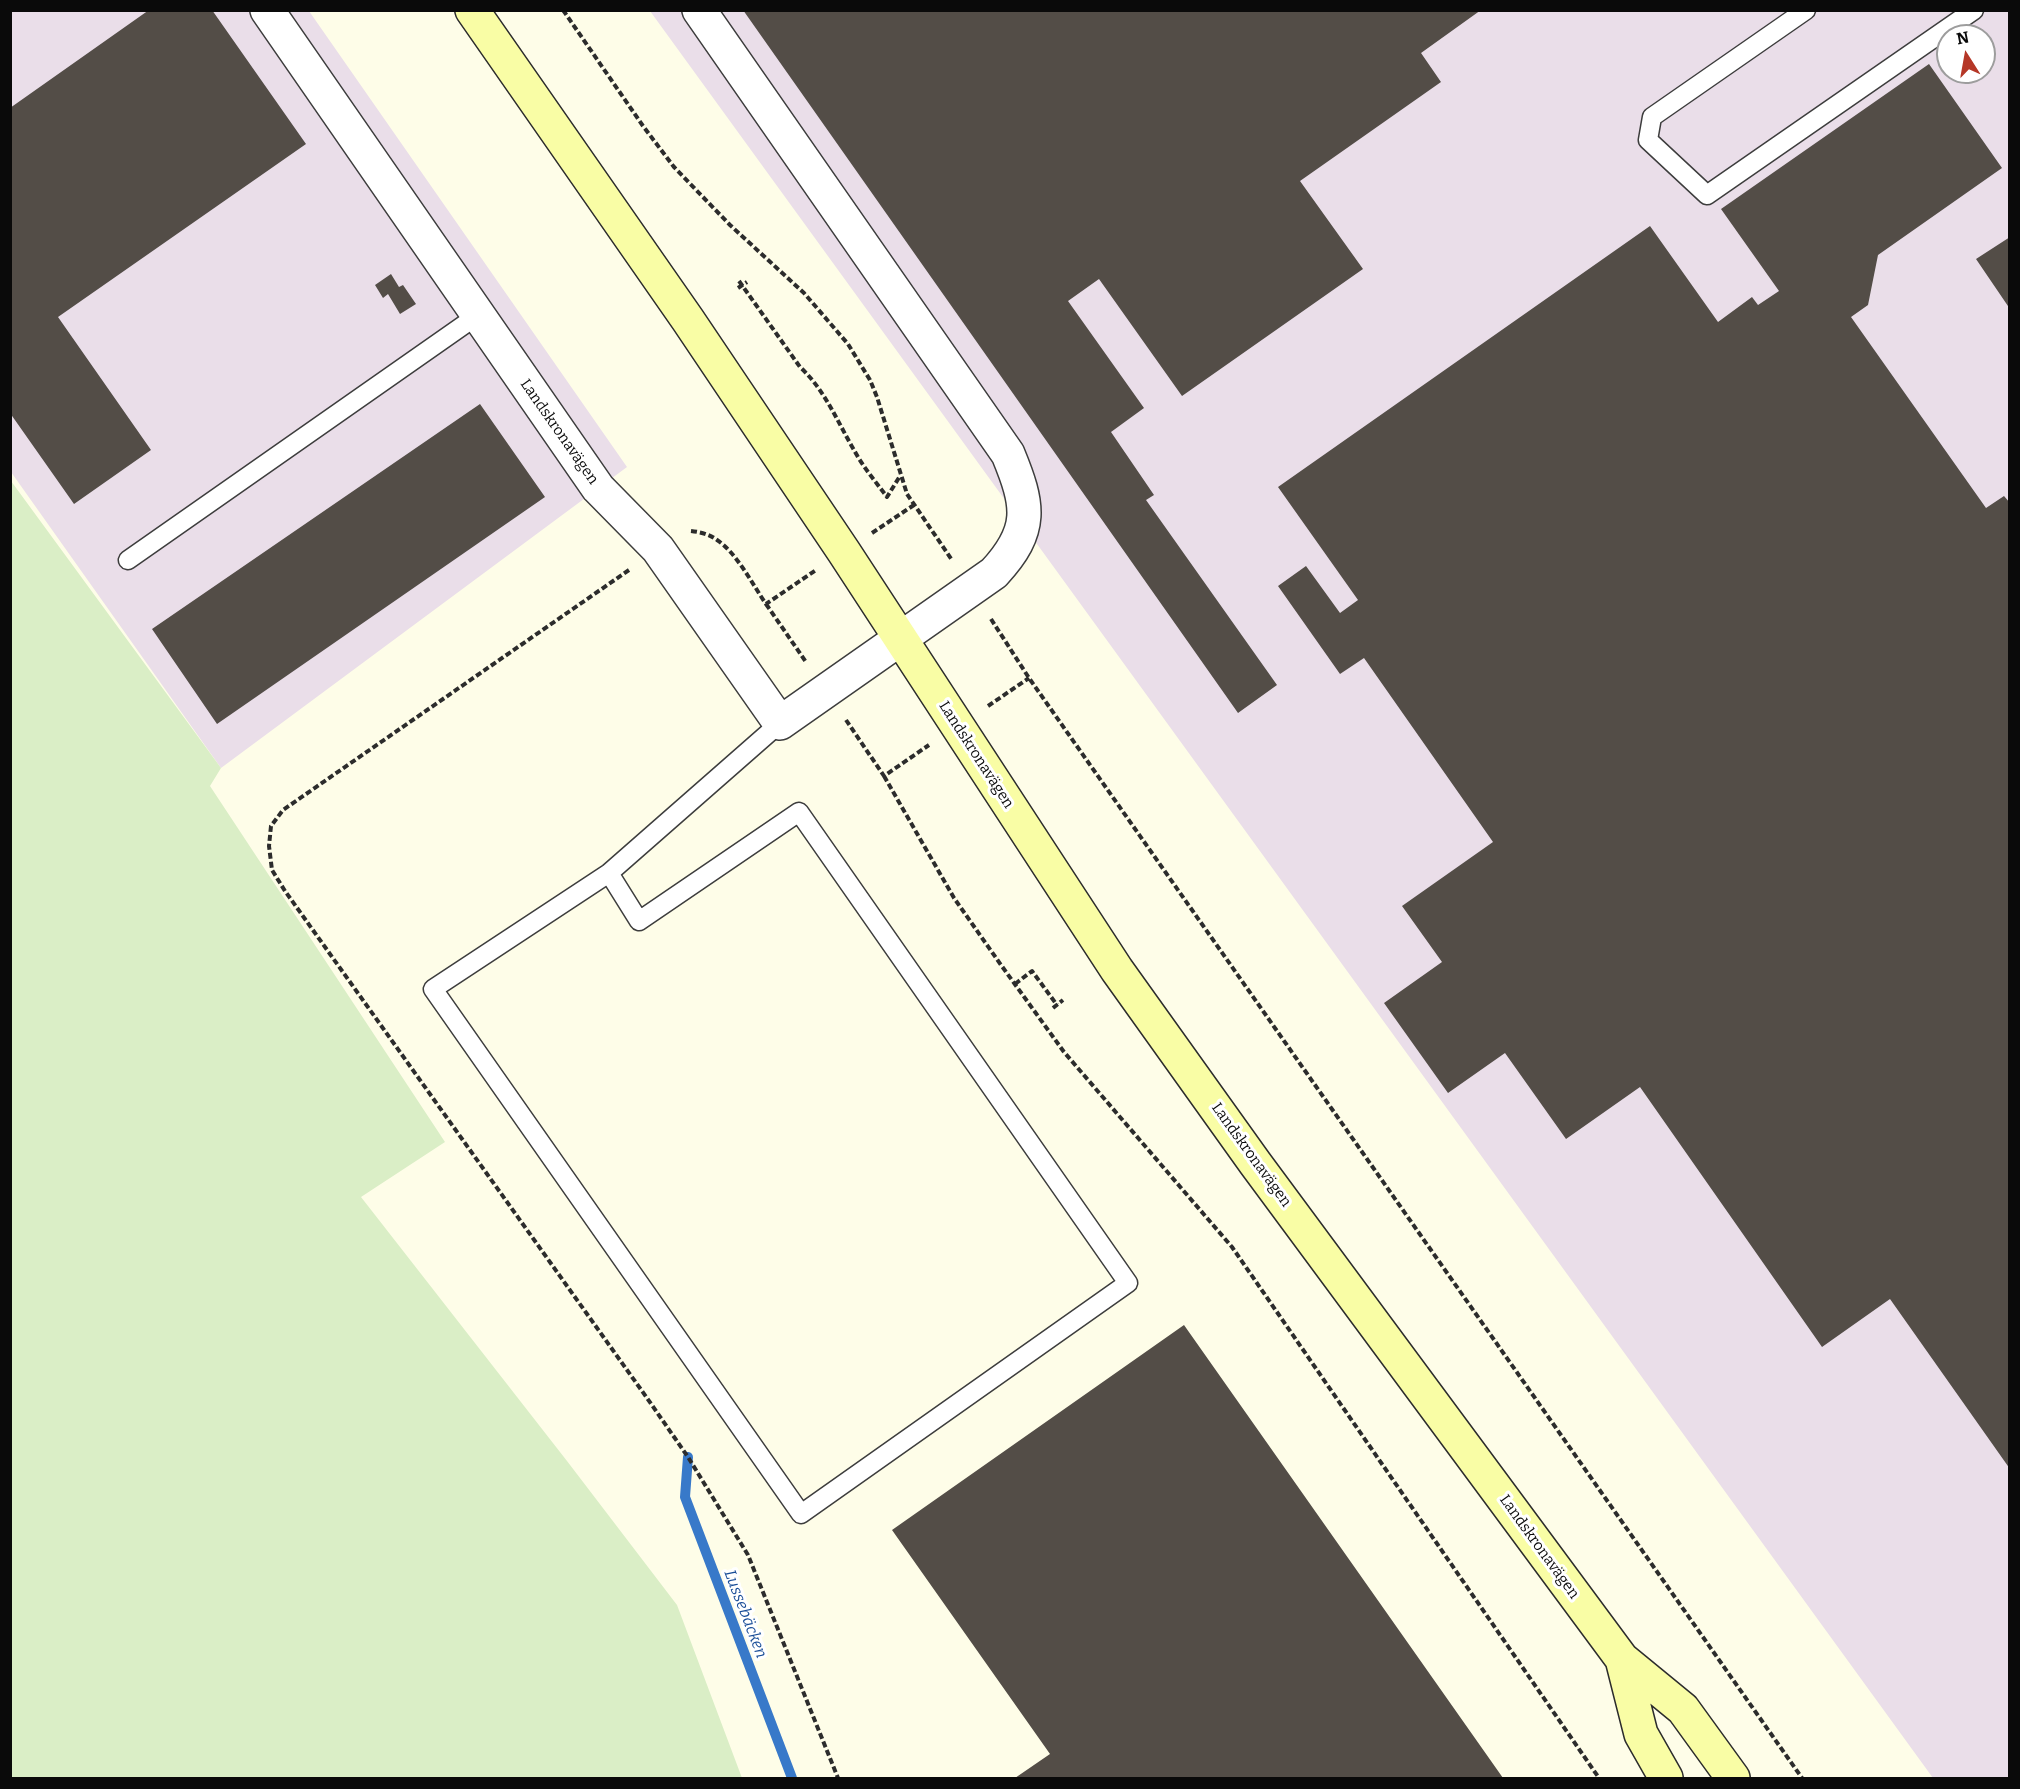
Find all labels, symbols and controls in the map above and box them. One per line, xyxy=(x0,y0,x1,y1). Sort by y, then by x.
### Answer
north arrow xyxy=(1936,24,1996,84)
text: N xyxy=(1955,27,1971,48)
street label: Landskronavägen xyxy=(516,376,602,488)
street label: Landskronavägen xyxy=(935,698,1017,812)
street label: Landskronavägen xyxy=(1207,1100,1295,1210)
street label: Landskronavägen xyxy=(1495,1492,1583,1602)
water label: Lussebäcken xyxy=(719,1567,771,1661)

